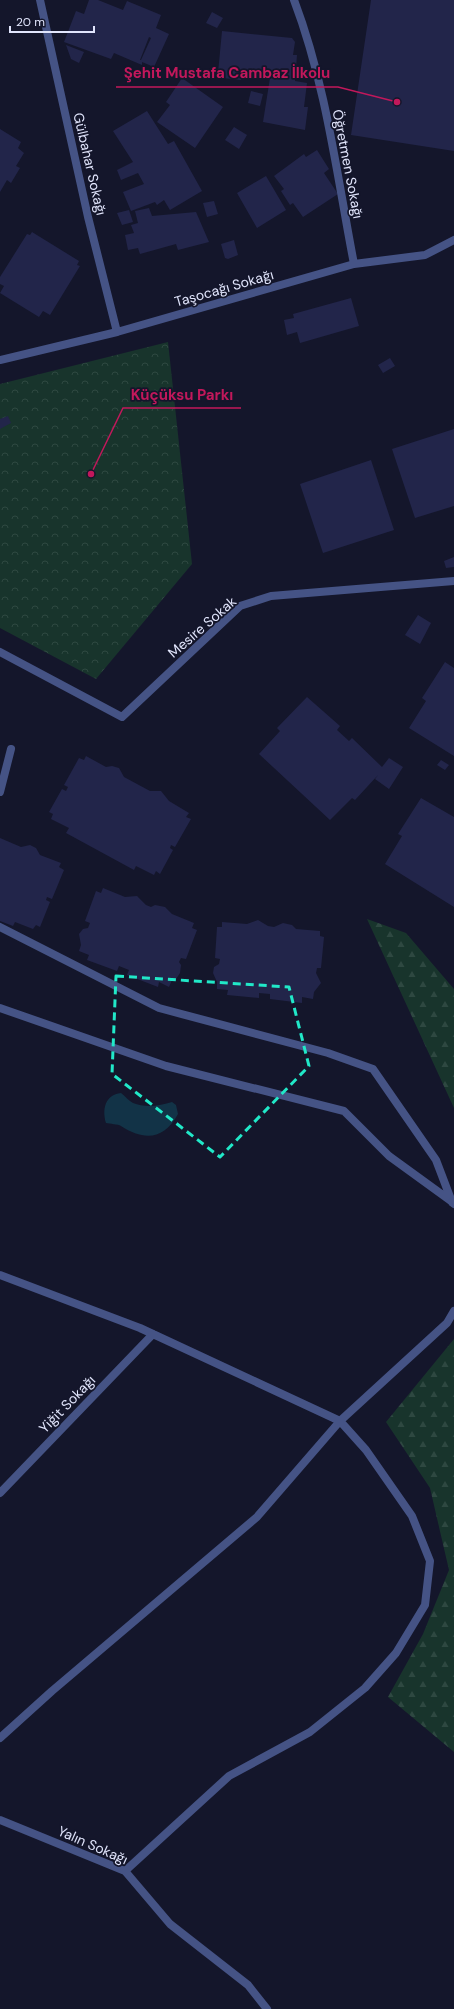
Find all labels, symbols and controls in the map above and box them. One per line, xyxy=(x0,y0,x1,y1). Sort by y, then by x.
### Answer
scale bar xyxy=(10,8,94,34)
text: 20 m xyxy=(16,14,45,30)
callout: Şehit Mustafa Cambaz İlkolu xyxy=(116,60,338,87)
text: Şehit Mustafa Cambaz İlkolu xyxy=(124,63,330,83)
street label: Öğretmen Sokağı xyxy=(329,108,367,220)
street label: Gülbahar Sokağı xyxy=(69,111,111,217)
street label: Taşocağı Sokağı xyxy=(172,265,276,311)
callout: Küçüksu Parkı xyxy=(123,381,241,408)
text: Küçüksu Parkı xyxy=(131,385,233,405)
street label: Mesire Sokak xyxy=(164,592,240,662)
street label: Yiğit Sokağı xyxy=(35,1371,99,1437)
street label: Yalın Sokağı xyxy=(55,1822,131,1868)

